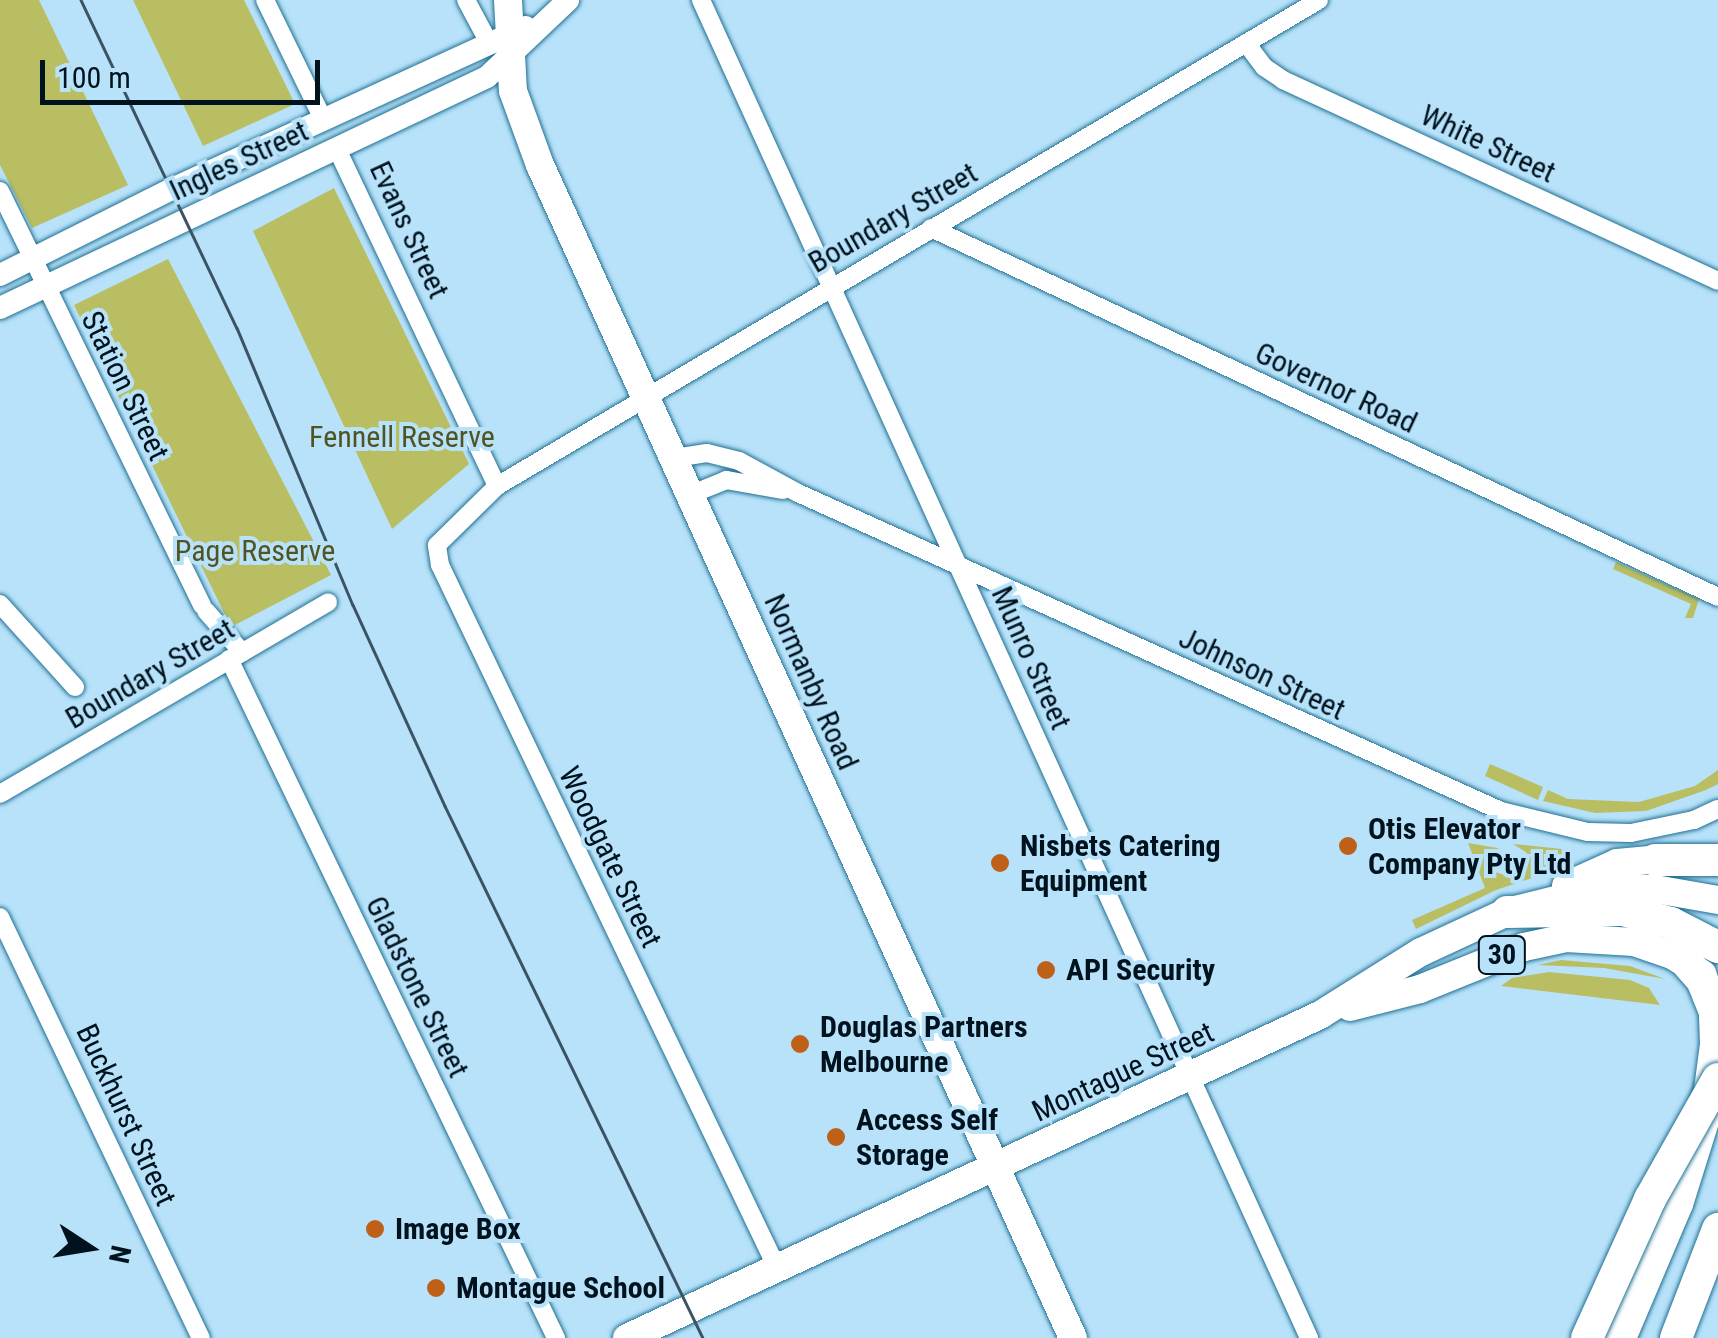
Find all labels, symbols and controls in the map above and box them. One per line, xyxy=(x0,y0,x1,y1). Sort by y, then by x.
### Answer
scale bar xyxy=(45,40,325,102)
text: 100 m xyxy=(57,60,131,95)
street label: White Street xyxy=(1415,97,1561,191)
street label: Ingles Street xyxy=(164,113,314,209)
street label: Boundary Street xyxy=(802,155,984,281)
street label: Evans Street xyxy=(362,156,456,304)
street label: Station Street xyxy=(73,306,177,466)
street label: Governor Road xyxy=(1249,335,1423,441)
park label: Fennell Reserve xyxy=(309,419,495,455)
park label: Page Reserve xyxy=(175,533,335,569)
street label: Munro Street xyxy=(983,581,1079,735)
street label: Normanby Road xyxy=(756,589,866,775)
street label: Boundary Street xyxy=(59,611,241,737)
street label: Johnson Street xyxy=(1173,620,1351,728)
street label: Woodgate Street xyxy=(551,761,669,953)
place label: Otis Elevator Company Pty Ltd xyxy=(1368,811,1571,882)
place label: Nisbets Catering Equipment xyxy=(1020,828,1221,898)
marker: Otis Elevator Company Pty Ltd xyxy=(1337,835,1359,857)
marker: Nisbets Catering Equipment xyxy=(989,852,1011,874)
street label: Gladstone Street xyxy=(358,891,476,1083)
road number: 30 xyxy=(1477,932,1527,978)
place label: API Security xyxy=(1066,952,1215,988)
marker: API Security xyxy=(1035,959,1057,981)
place label: Douglas Partners Melbourne xyxy=(820,1009,1028,1080)
street label: Montague Street xyxy=(1027,1014,1219,1130)
street label: Buckhurst Street xyxy=(68,1019,184,1211)
marker: Douglas Partners Melbourne xyxy=(789,1033,811,1055)
place label: Access Self Storage xyxy=(856,1102,998,1172)
marker: Access Self Storage xyxy=(825,1126,847,1148)
north arrow xyxy=(40,1198,140,1298)
place label: Image Box xyxy=(395,1211,521,1247)
marker: Image Box xyxy=(364,1218,386,1240)
text: N xyxy=(102,1243,138,1266)
place label: Montague School xyxy=(456,1270,665,1306)
marker: Montague School xyxy=(425,1277,447,1299)

